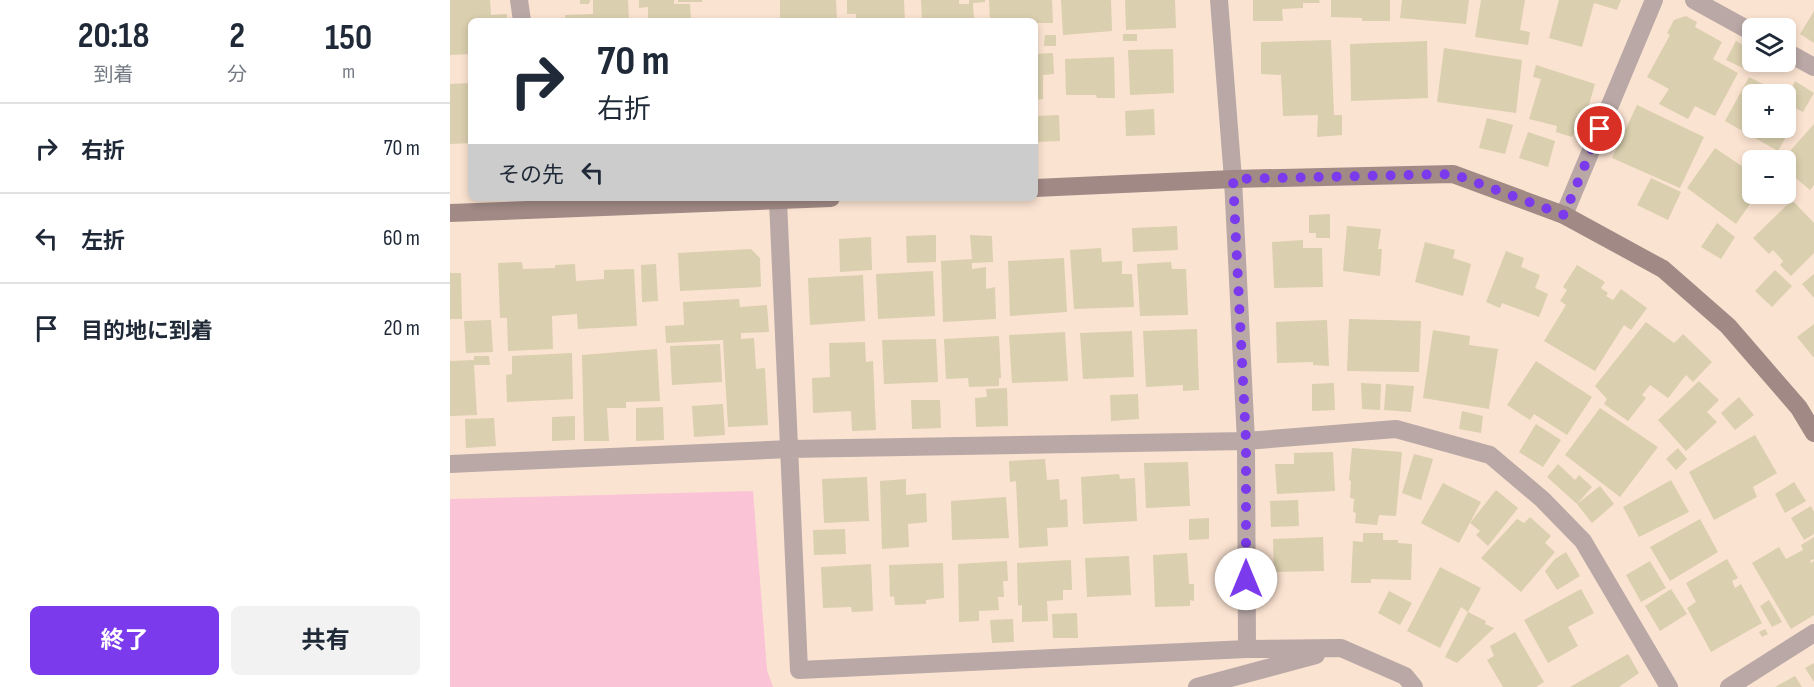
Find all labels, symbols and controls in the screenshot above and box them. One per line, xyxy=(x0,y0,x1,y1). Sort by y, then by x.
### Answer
text: 20:18 xyxy=(78,15,149,58)
text: 2 xyxy=(229,15,245,58)
text: 150 xyxy=(325,17,372,60)
map controls xyxy=(1742,18,1796,204)
button: layers xyxy=(1742,18,1796,72)
text: 70 m xyxy=(597,36,670,87)
icon: right xyxy=(498,42,576,120)
text: m xyxy=(342,60,355,84)
text: 到着 xyxy=(94,63,134,87)
text: 分 xyxy=(227,63,247,87)
button: + xyxy=(1742,84,1796,138)
text: 右折 xyxy=(597,94,651,126)
pin xyxy=(1574,103,1625,154)
icon: arrive xyxy=(1583,112,1616,145)
icon: right xyxy=(30,132,63,165)
text: 70 m xyxy=(384,135,420,162)
text: 右折 xyxy=(81,138,125,165)
button: − xyxy=(1742,150,1796,204)
icon: left xyxy=(576,156,609,189)
text: その先 xyxy=(498,162,564,189)
icon: left xyxy=(30,222,63,255)
text: 60 m xyxy=(383,225,420,252)
text: 左折 xyxy=(81,228,125,255)
icon: arrive xyxy=(30,312,63,345)
text: 20 m xyxy=(384,315,420,342)
text: 目的地に到着 xyxy=(81,318,213,345)
position arrow xyxy=(1214,547,1278,611)
button: 終了 xyxy=(30,606,219,675)
button: 共有 xyxy=(231,606,420,675)

